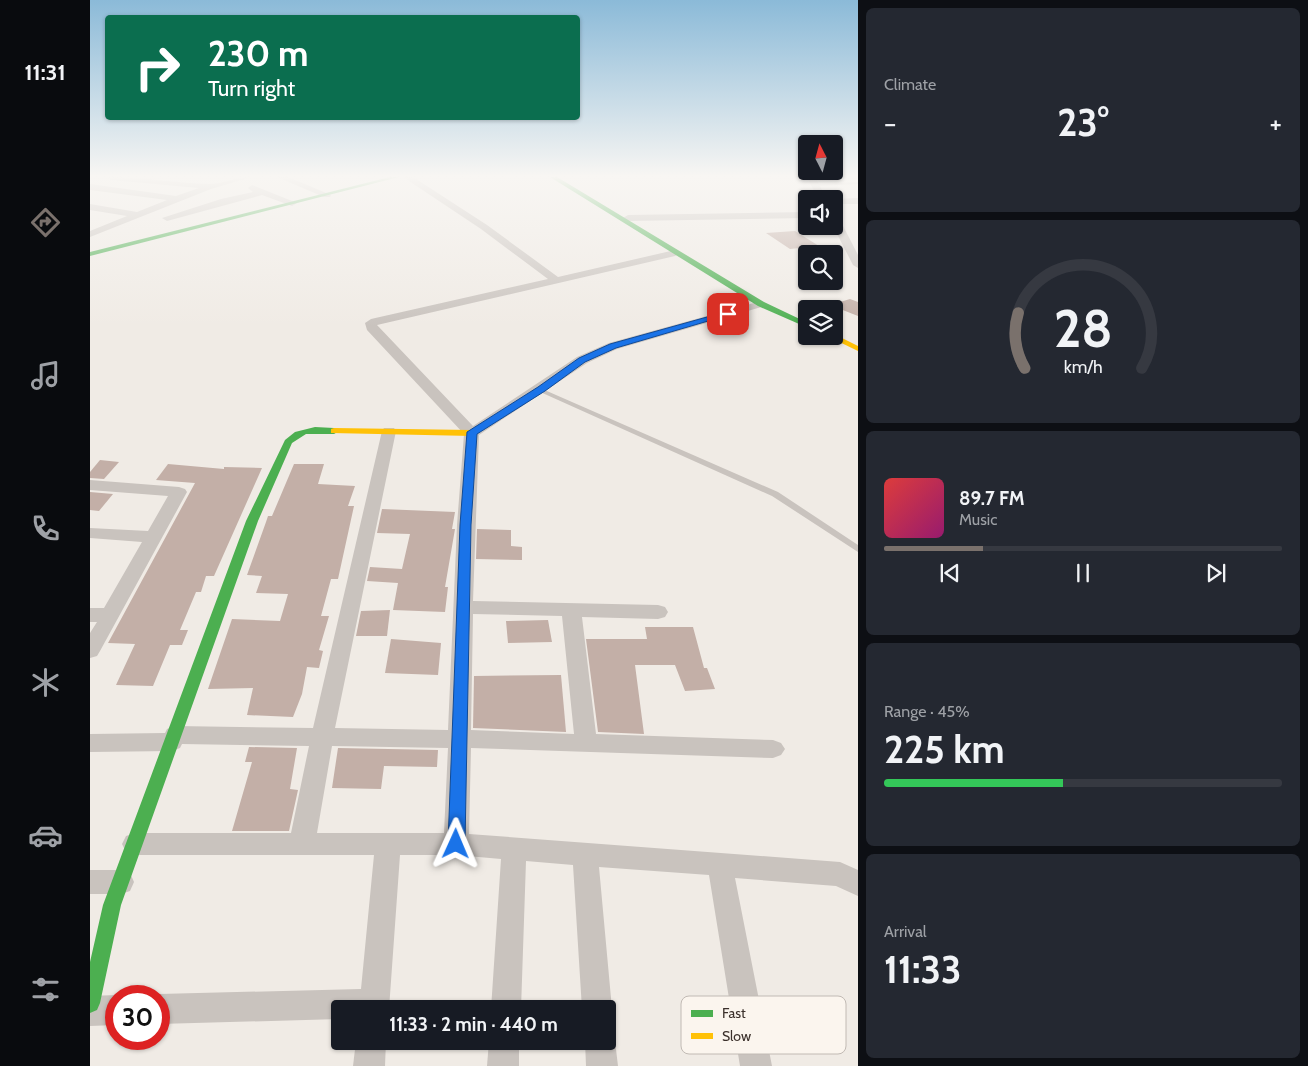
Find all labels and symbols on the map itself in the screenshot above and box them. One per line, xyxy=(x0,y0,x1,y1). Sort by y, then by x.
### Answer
north arrow xyxy=(798,135,842,180)
pin xyxy=(707,293,749,335)
position arrow xyxy=(429,817,481,869)
speed limit sign: 30 xyxy=(105,985,170,1050)
legend xyxy=(681,996,846,1054)
text: Fast xyxy=(722,1004,746,1022)
text: Slow xyxy=(722,1027,751,1045)

